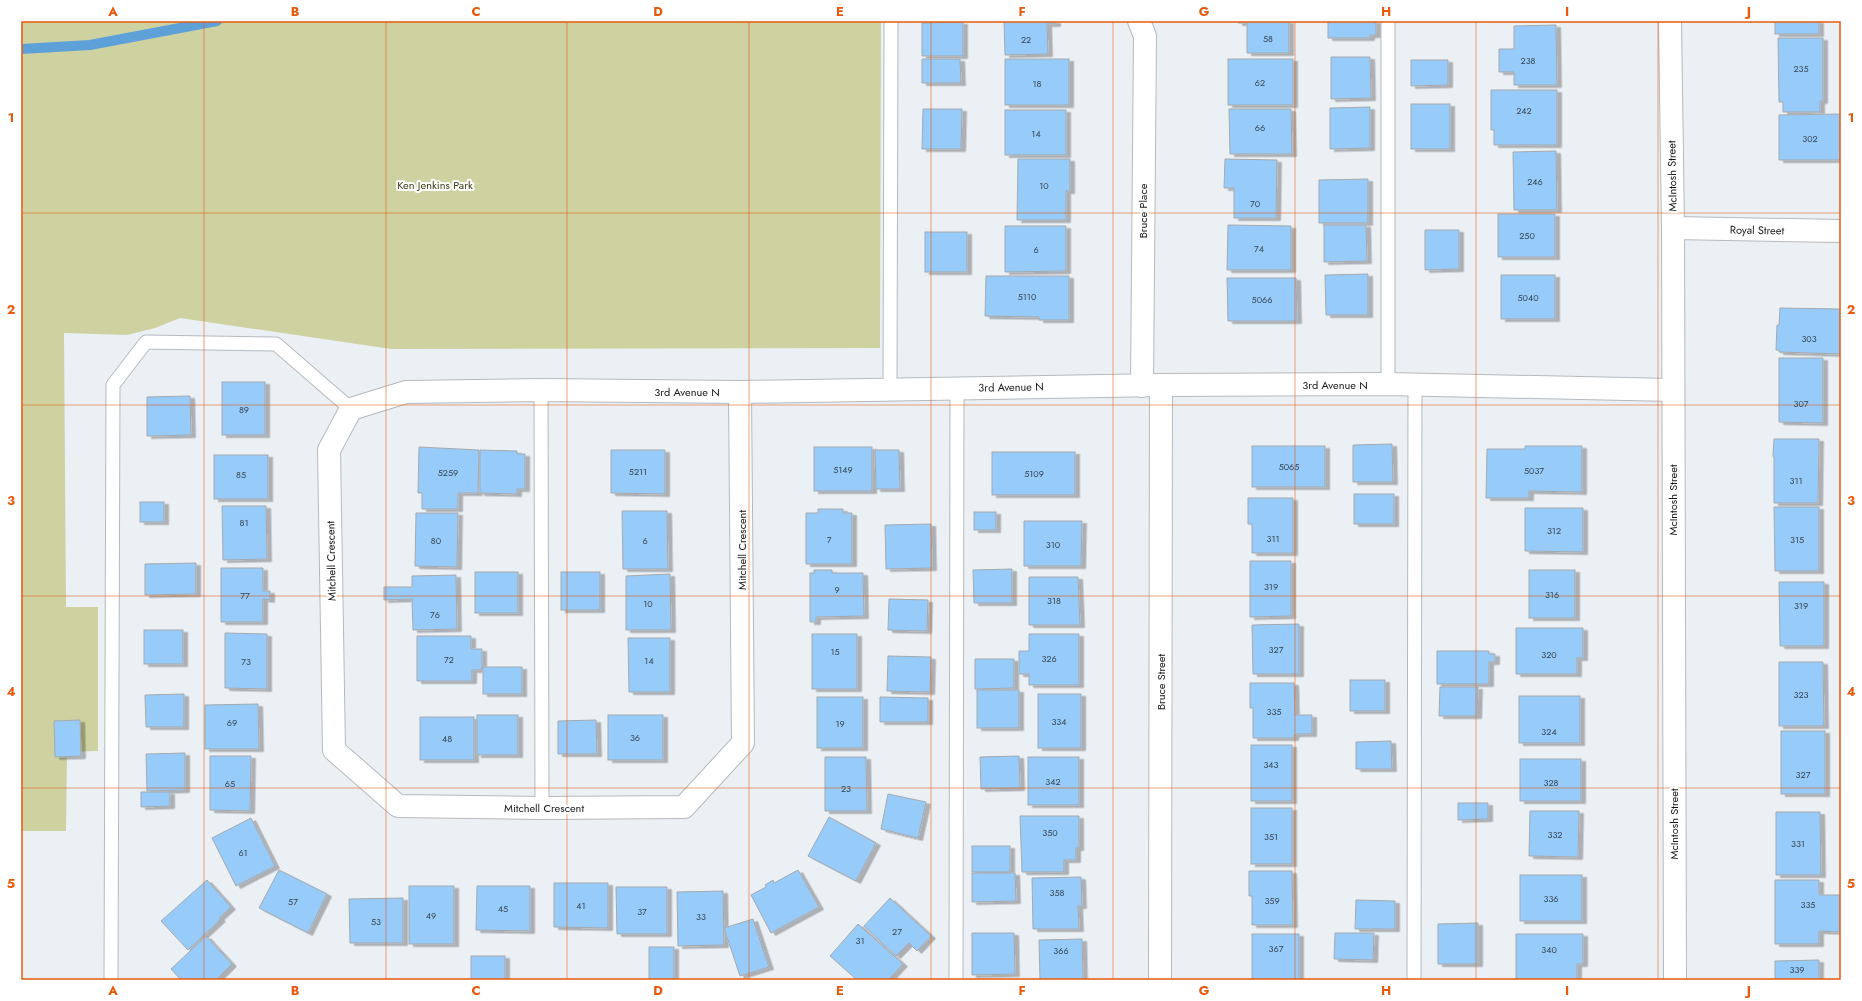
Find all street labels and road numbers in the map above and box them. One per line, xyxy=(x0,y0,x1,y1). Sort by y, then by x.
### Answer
street label: McIntosh Street xyxy=(1663,140,1681,212)
street label: Bruce Place xyxy=(1135,183,1151,238)
street label: Royal Street xyxy=(1730,222,1785,238)
street label: 3rd Avenue N xyxy=(1302,377,1368,393)
street label: 3rd Avenue N xyxy=(978,378,1044,396)
street label: 3rd Avenue N xyxy=(654,384,720,400)
street label: McIntosh Street xyxy=(1665,464,1681,536)
street label: Mitchell Crescent xyxy=(734,510,750,590)
street label: Mitchell Crescent xyxy=(322,520,340,601)
street label: Bruce Street xyxy=(1153,654,1169,710)
street label: McIntosh Street xyxy=(1666,788,1682,860)
street label: Mitchell Crescent xyxy=(504,800,584,816)

